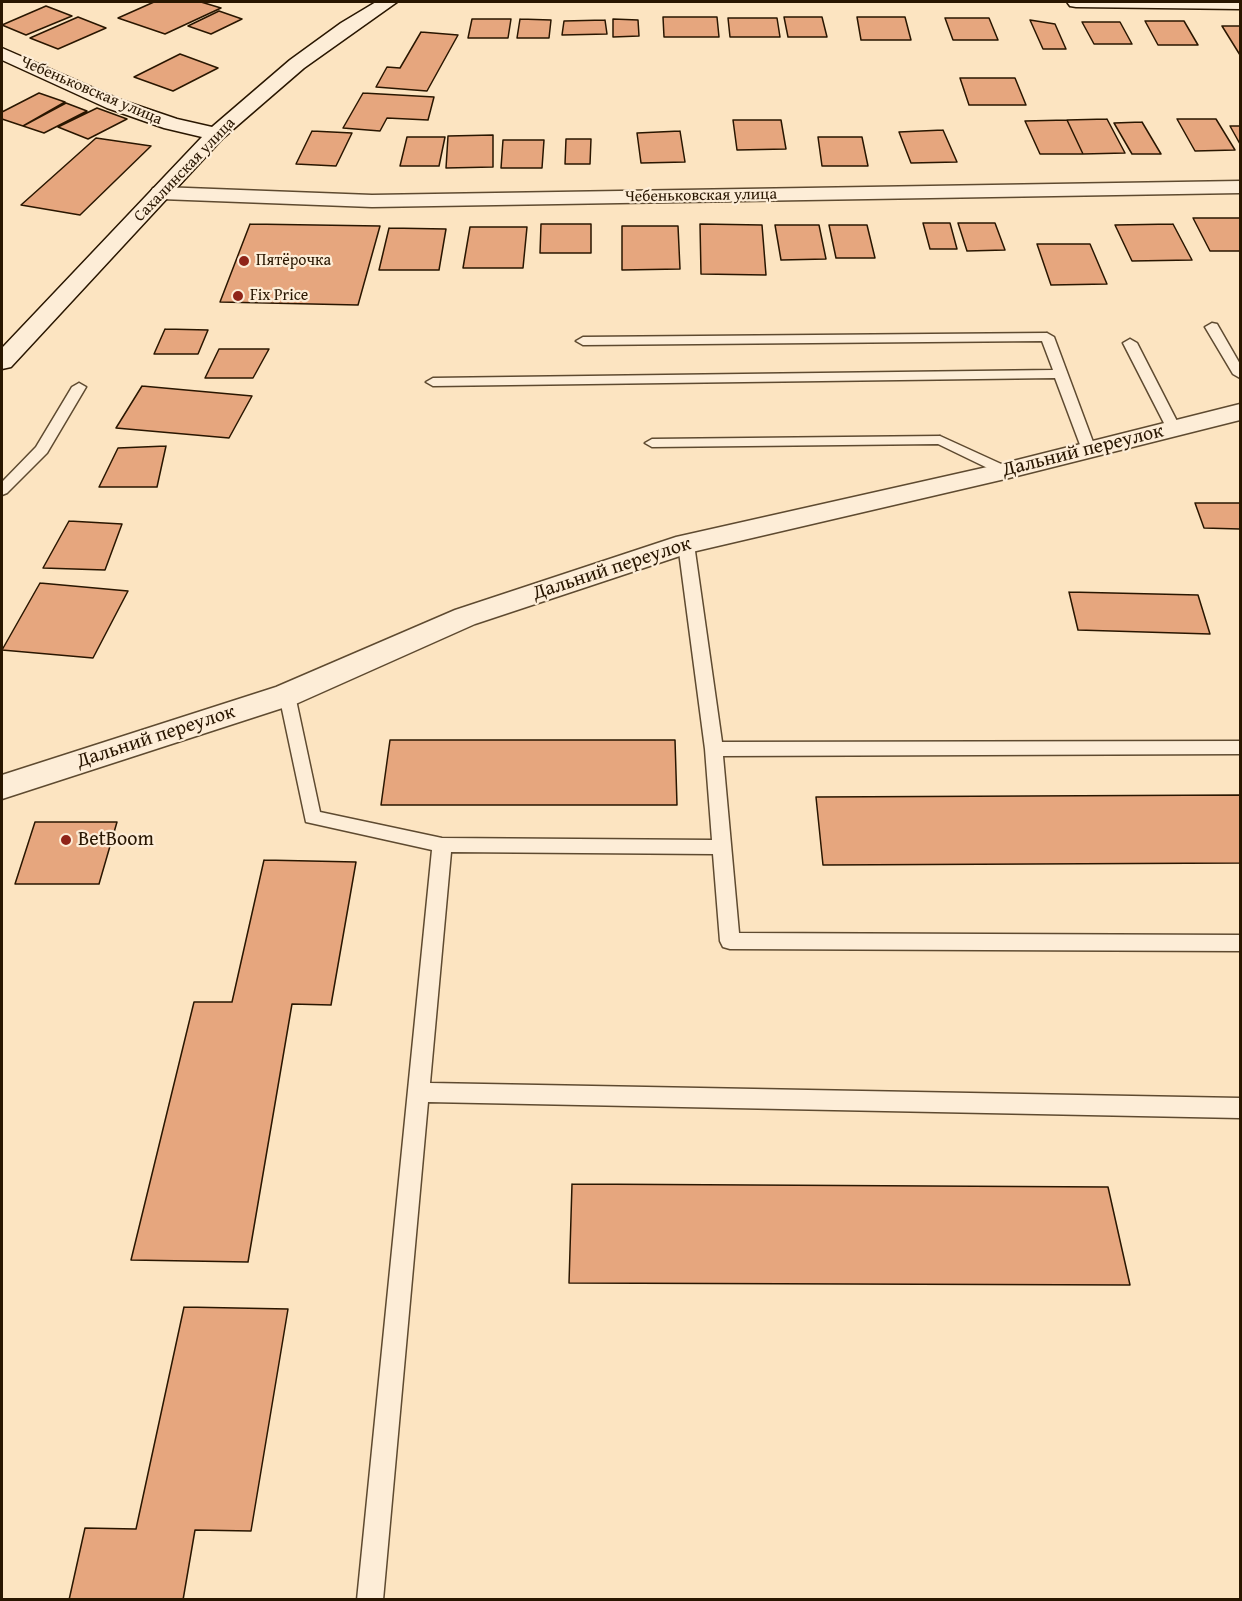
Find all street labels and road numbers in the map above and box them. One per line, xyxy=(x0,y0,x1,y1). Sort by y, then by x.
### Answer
street label: Чебеньковская улица xyxy=(17,52,165,130)
street label: Сахалинская улица xyxy=(130,114,240,226)
street label: Чебеньковская улица xyxy=(625,185,777,207)
street label: Дальний переулок xyxy=(1000,419,1166,483)
street label: Дальний переулок xyxy=(530,532,694,606)
street label: Дальний переулок xyxy=(74,700,238,774)

